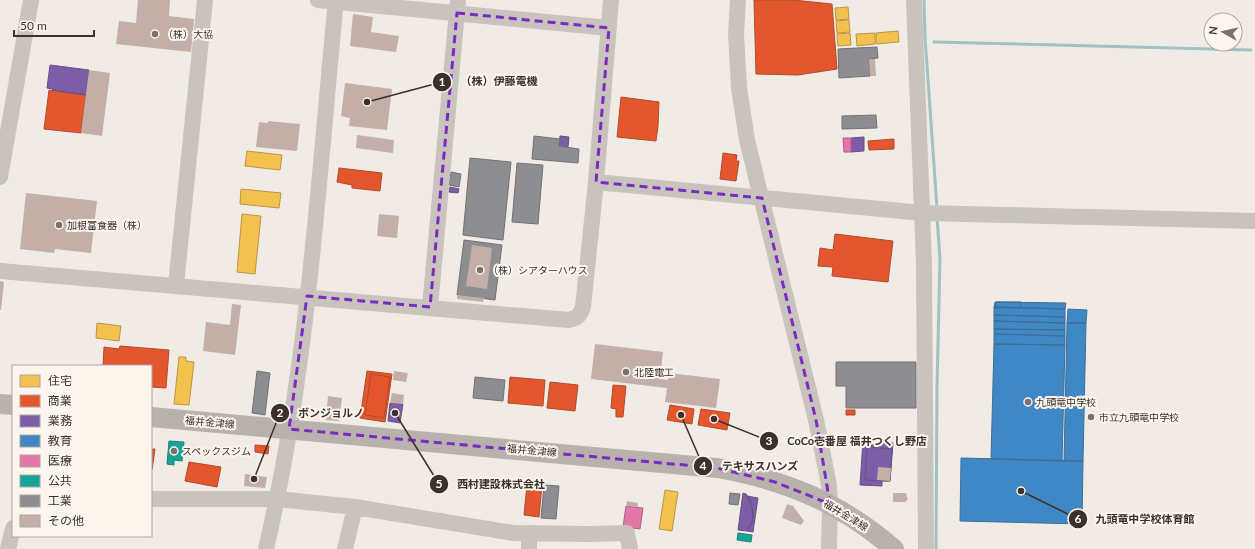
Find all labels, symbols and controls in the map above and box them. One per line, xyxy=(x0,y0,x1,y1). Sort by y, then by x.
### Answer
scale bar xyxy=(14,12,94,38)
north arrow xyxy=(1203,12,1243,52)
text: 50 m xyxy=(20,18,47,33)
text: N xyxy=(1206,25,1220,36)
place label: （株）大協 xyxy=(163,28,213,40)
marker: （株）大協 xyxy=(150,29,160,39)
callout: （株）伊藤電機 xyxy=(432,70,545,93)
text: 1 xyxy=(439,74,446,89)
text: （株）伊藤電機 xyxy=(461,74,538,87)
place label: 加根富食器（株） xyxy=(67,219,147,231)
marker: 加根富食器（株） xyxy=(54,220,64,230)
place label: （株）シアターハウス xyxy=(488,264,588,276)
marker: （株）シアターハウス xyxy=(475,265,485,275)
legend xyxy=(12,365,152,537)
place label: 北陸電工 xyxy=(634,366,674,378)
marker: 北陸電工 xyxy=(621,367,631,377)
text: 住宅 xyxy=(48,373,72,388)
text: 商業 xyxy=(48,393,72,408)
place label: 九頭竜中学校 xyxy=(1036,396,1096,408)
marker: 九頭竜中学校 xyxy=(1023,397,1033,407)
callout: ボンジョルノ xyxy=(270,401,372,424)
text: 2 xyxy=(277,405,284,420)
text: ボンジョルノ xyxy=(298,406,364,419)
place label: 市立九頭竜中学校 xyxy=(1099,411,1179,423)
marker: 市立九頭竜中学校 xyxy=(1086,412,1096,422)
text: 業務 xyxy=(48,413,72,428)
street label: 福井金津線 xyxy=(185,414,235,430)
callout: CoCo壱番屋 福井つくし野店 xyxy=(759,429,935,452)
text: 教育 xyxy=(48,433,72,448)
text: 3 xyxy=(766,433,773,448)
text: CoCo壱番屋 福井つくし野店 xyxy=(787,434,927,447)
street label: 福井金津線 xyxy=(507,442,557,458)
place label: スペックスジム xyxy=(182,445,251,457)
marker: スペックスジム xyxy=(169,446,179,456)
text: 医療 xyxy=(48,453,72,468)
callout: テキサスハンズ xyxy=(693,455,806,478)
text: 4 xyxy=(700,458,707,473)
text: テキサスハンズ xyxy=(722,459,798,472)
callout: 西村建設株式会社 xyxy=(429,472,553,495)
text: 公共 xyxy=(48,473,72,488)
text: 5 xyxy=(436,476,443,491)
text: 西村建設株式会社 xyxy=(457,477,545,490)
text: 工業 xyxy=(48,493,72,508)
street label: 福井金津線 xyxy=(821,497,871,533)
callout: 九頭竜中学校体育館 xyxy=(1068,507,1203,530)
text: 6 xyxy=(1075,511,1082,526)
text: 九頭竜中学校体育館 xyxy=(1096,512,1195,525)
text: その他 xyxy=(48,513,84,528)

